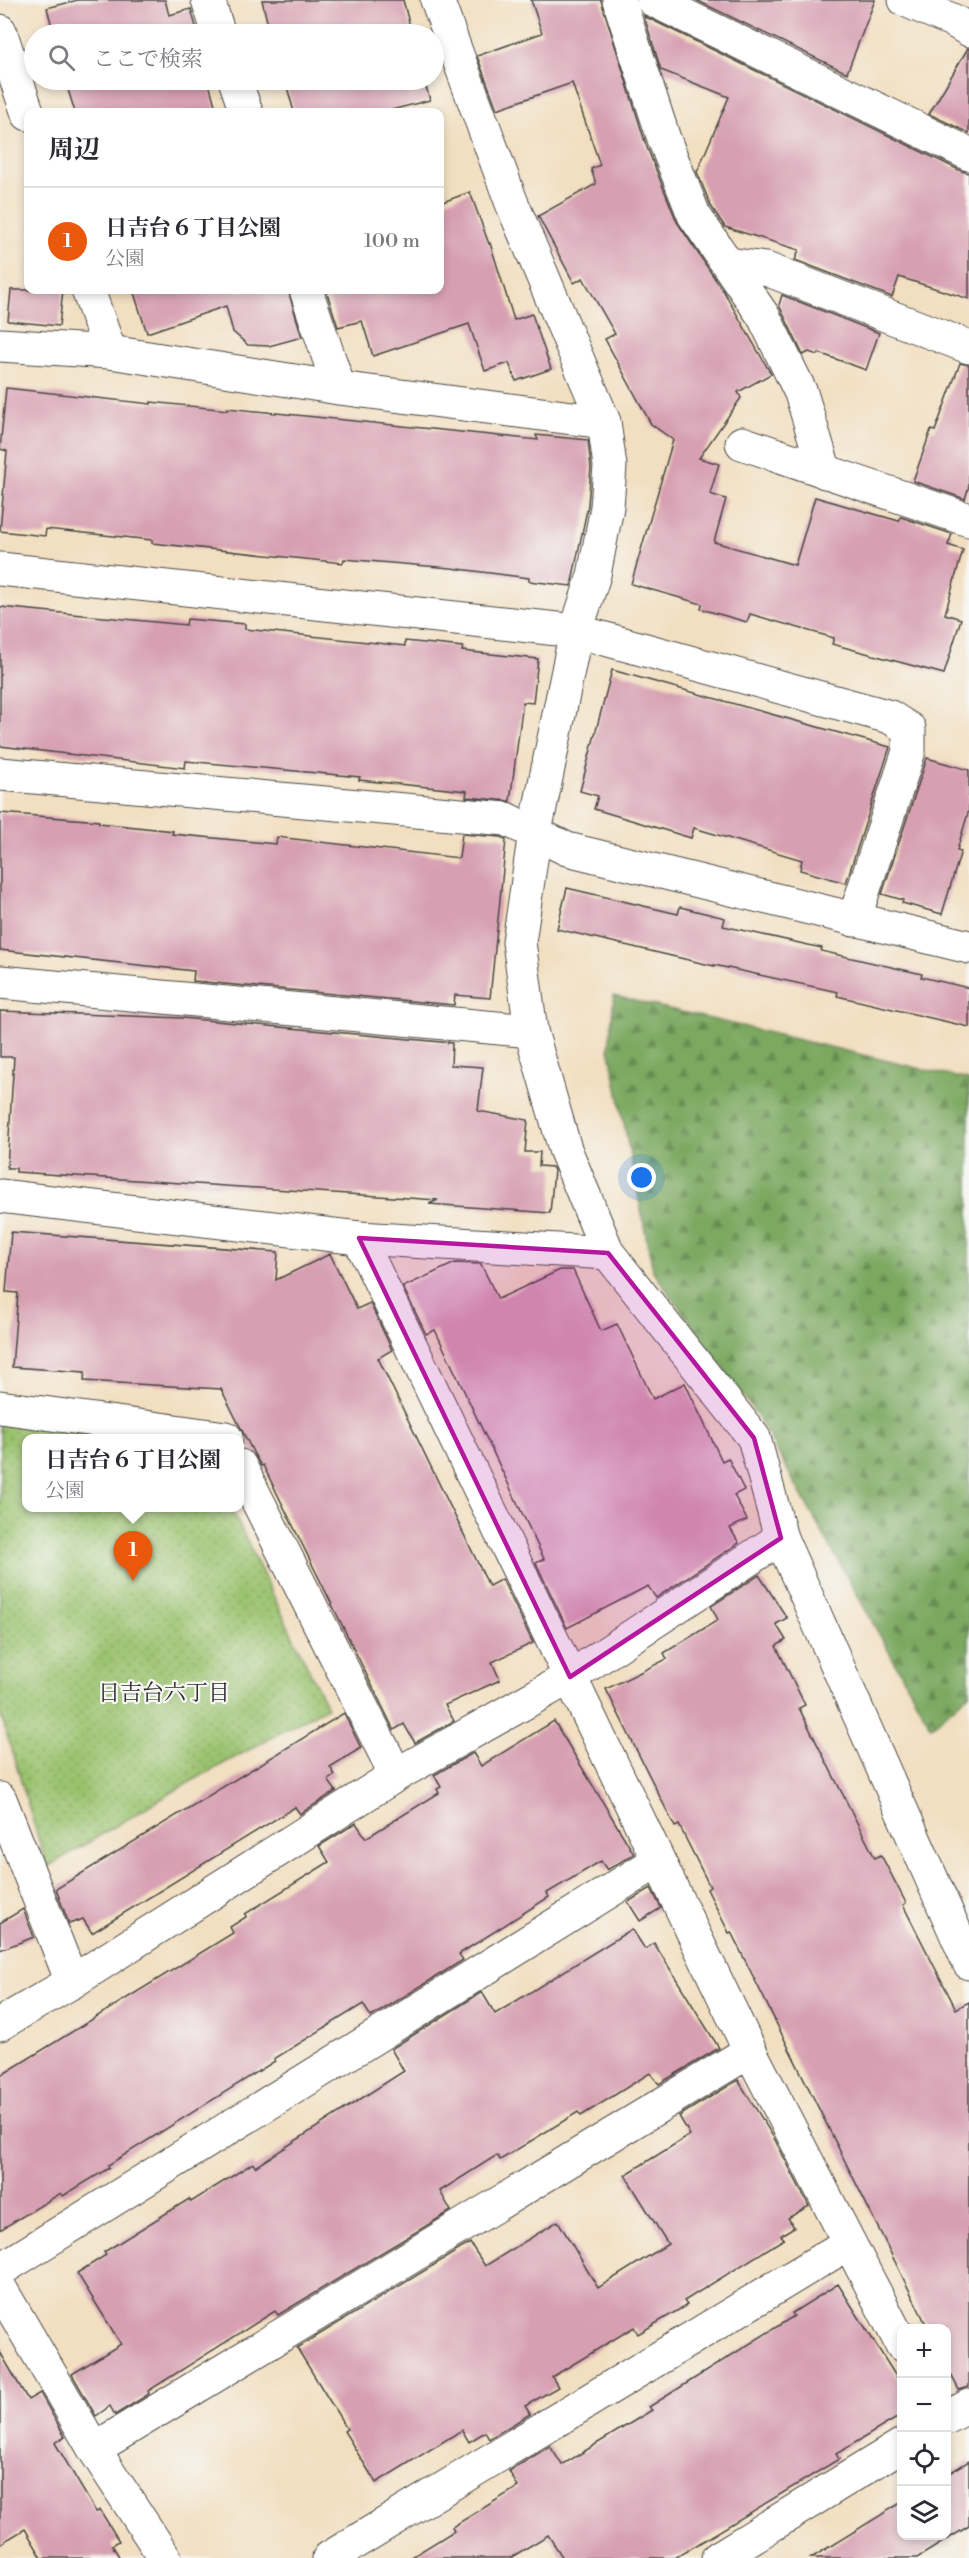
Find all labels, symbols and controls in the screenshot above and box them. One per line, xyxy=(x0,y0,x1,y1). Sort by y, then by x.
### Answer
search box xyxy=(24,24,444,90)
icon: search xyxy=(45,41,78,74)
text: ここで検索 xyxy=(93,46,203,73)
text: 周辺 xyxy=(48,134,100,166)
text: 日吉台６丁目公園 xyxy=(105,215,281,242)
text: 1 xyxy=(63,229,72,254)
text: 100 m xyxy=(364,229,420,254)
text: 公園 xyxy=(105,247,145,272)
your location xyxy=(627,1163,656,1192)
popup xyxy=(22,1434,244,1512)
text: 日吉台６丁目公園 xyxy=(45,1447,221,1474)
text: 公園 xyxy=(45,1479,85,1504)
pin: 1 xyxy=(114,1532,152,1581)
district label: 日吉台六丁目 xyxy=(98,1680,230,1707)
map controls xyxy=(897,2324,951,2540)
button: + xyxy=(897,2324,951,2378)
button: − xyxy=(897,2378,951,2432)
button: locate xyxy=(897,2432,951,2486)
button: layers xyxy=(897,2486,951,2540)

